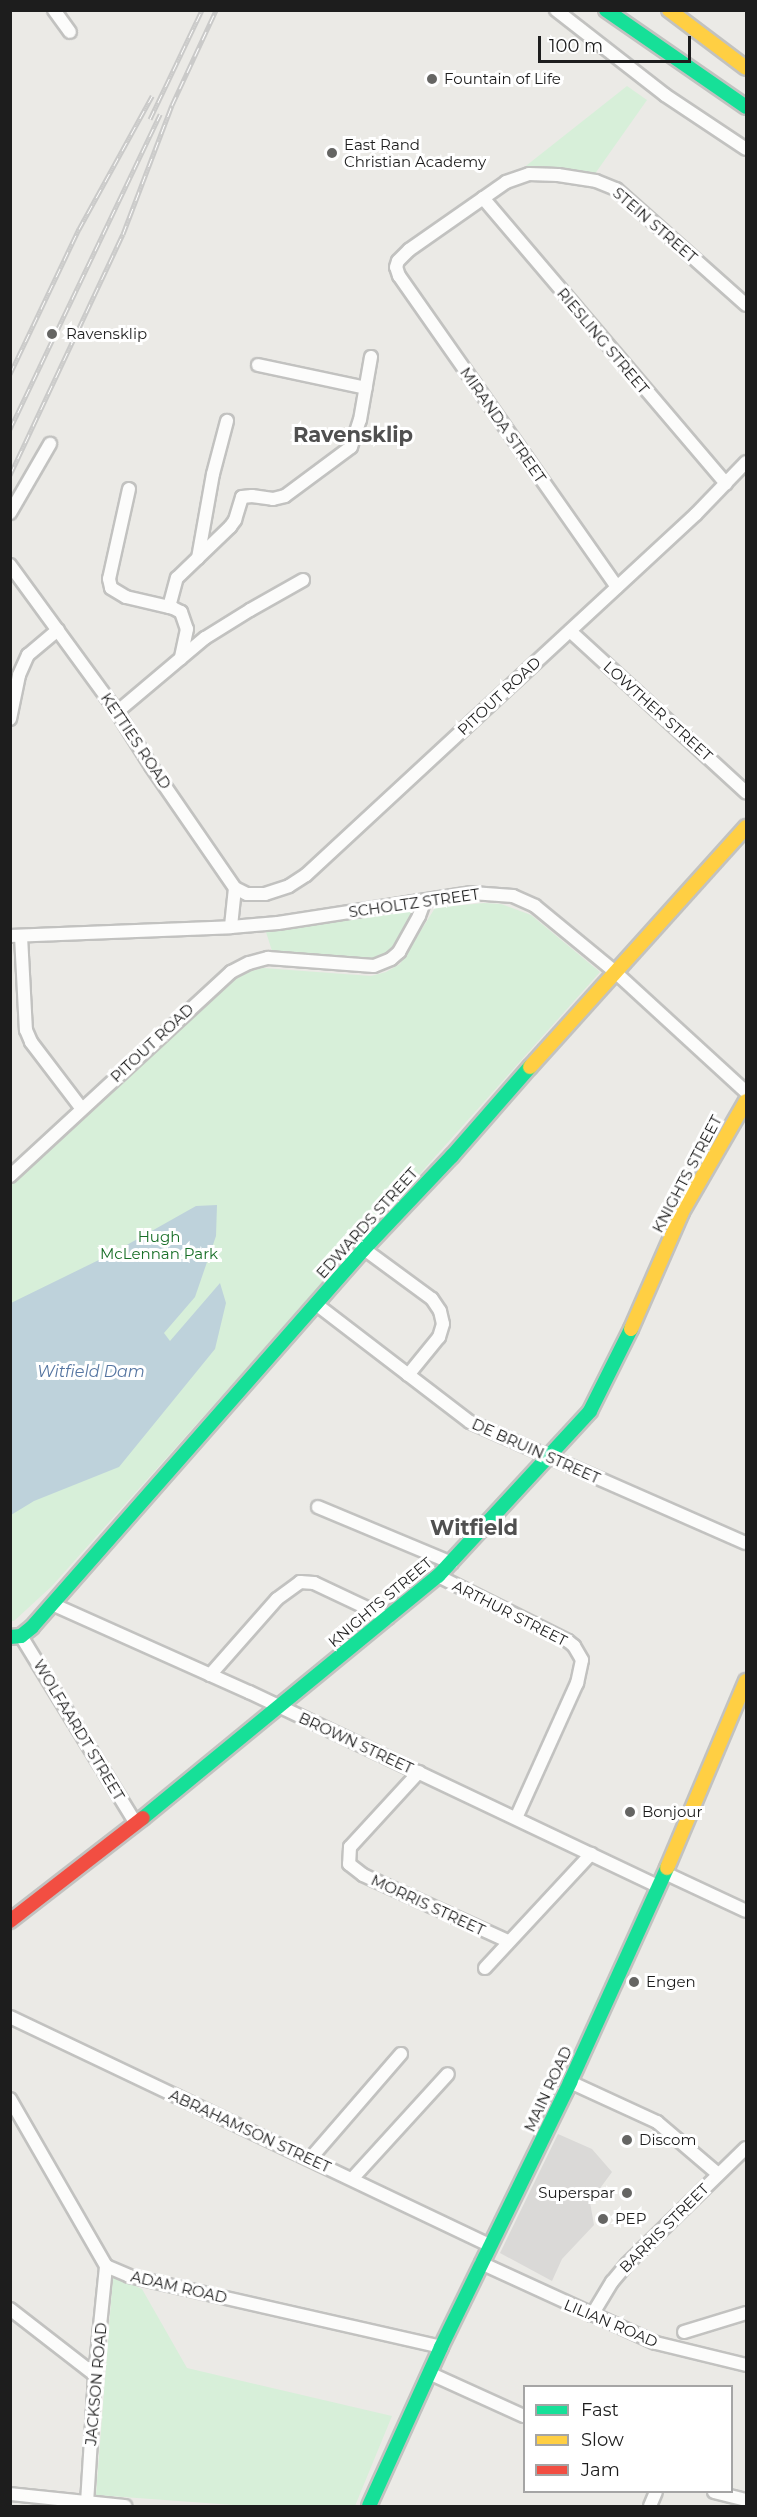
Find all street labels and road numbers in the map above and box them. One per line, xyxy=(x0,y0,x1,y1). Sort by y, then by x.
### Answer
street label: STEIN STREET xyxy=(609,184,701,266)
street label: RIESLING STREET xyxy=(553,284,653,398)
street label: MIRANDA STREET xyxy=(456,364,550,486)
street label: PITOUT ROAD xyxy=(454,653,544,739)
street label: LOWTHER STREET xyxy=(600,657,716,765)
street label: KETTIES ROAD xyxy=(97,689,175,793)
street label: SCHOLTZ STREET xyxy=(347,885,481,921)
street label: PITOUT ROAD xyxy=(107,1000,197,1086)
street label: KNIGHTS STREET xyxy=(649,1112,725,1236)
street label: EDWARDS STREET xyxy=(313,1164,421,1282)
street label: DE BRUIN STREET xyxy=(469,1415,603,1487)
street label: KNIGHTS STREET xyxy=(324,1553,436,1651)
street label: ARTHUR STREET xyxy=(450,1576,570,1650)
street label: WOLFAARDT STREET xyxy=(30,1656,128,1804)
street label: BROWN STREET xyxy=(296,1709,416,1777)
street label: MORRIS STREET xyxy=(368,1871,488,1939)
street label: MAIN ROAD xyxy=(520,2043,576,2135)
street label: ABRAHAMSON STREET xyxy=(166,2086,334,2176)
street label: BARRIS STREET xyxy=(616,2180,712,2276)
street label: ADAM ROAD xyxy=(129,2267,229,2307)
street label: LILIAN ROAD xyxy=(561,2295,661,2351)
street label: JACKSON ROAD xyxy=(82,2322,110,2446)

